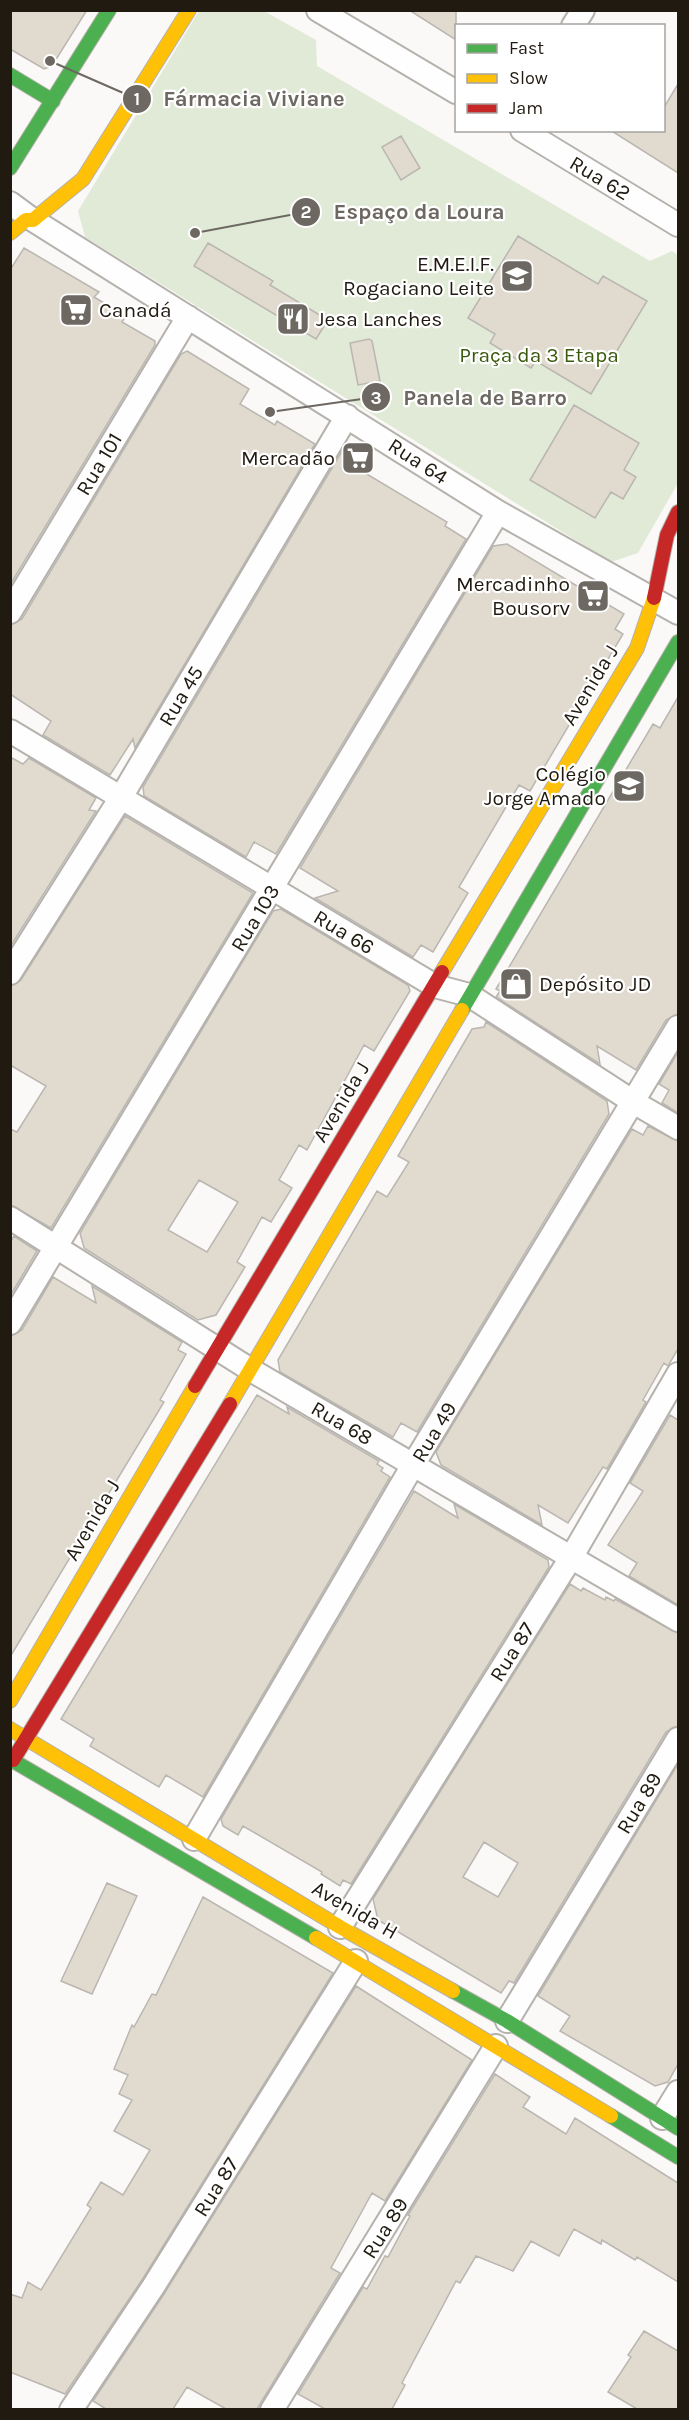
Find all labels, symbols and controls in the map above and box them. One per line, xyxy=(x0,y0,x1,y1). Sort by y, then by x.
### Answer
legend xyxy=(455,24,665,132)
text: Fast xyxy=(509,37,544,59)
text: Slow xyxy=(509,67,548,89)
callout: Fármacia Viviane xyxy=(122,79,357,119)
text: Fármacia Viviane xyxy=(163,86,345,112)
text: 1 xyxy=(134,88,140,110)
text: Jam xyxy=(509,97,543,119)
street label: Rua 62 xyxy=(565,151,635,205)
callout: Espaço da Loura xyxy=(291,192,516,232)
text: Espaço da Loura xyxy=(333,199,505,225)
text: 2 xyxy=(301,201,311,223)
place label: E.M.E.I.F. Rogaciano Leite xyxy=(343,252,494,300)
school or university icon: E.M.E.I.F. Rogaciano Leite xyxy=(499,258,535,294)
supermarket icon: Canadá xyxy=(58,292,94,328)
place label: Canadá xyxy=(99,298,172,322)
restaurant icon: Jesa Lanches xyxy=(275,301,311,337)
place label: Jesa Lanches xyxy=(316,307,442,331)
park label: Praça da 3 Etapa xyxy=(459,343,619,367)
callout: Panela de Barro xyxy=(361,377,579,417)
text: Panela de Barro xyxy=(403,385,567,411)
text: 3 xyxy=(370,387,382,409)
street label: Rua 101 xyxy=(71,428,127,500)
street label: Rua 64 xyxy=(384,433,452,489)
supermarket icon: Mercadão xyxy=(340,440,376,476)
place label: Mercadão xyxy=(241,446,335,470)
place label: Mercadinho Bousorv xyxy=(456,572,570,620)
supermarket icon: Mercadinho Bousorv xyxy=(575,578,611,614)
street label: Avenida J xyxy=(557,641,623,729)
street label: Rua 45 xyxy=(154,662,208,730)
place label: Colégio Jorge Amado xyxy=(484,762,606,810)
school or university icon: Colégio Jorge Amado xyxy=(611,768,647,804)
street label: Rua 103 xyxy=(226,880,284,956)
street label: Rua 66 xyxy=(309,905,379,959)
shop icon: Depósito JD xyxy=(498,966,534,1002)
place label: Depósito JD xyxy=(539,972,651,996)
street label: Avenida J xyxy=(308,1058,374,1146)
street label: Rua 68 xyxy=(307,1396,377,1450)
street label: Rua 49 xyxy=(407,1398,461,1466)
street label: Avenida J xyxy=(59,1475,125,1565)
street label: Rua 87 xyxy=(485,1618,539,1686)
street label: Rua 89 xyxy=(611,1768,667,1838)
street label: Avenida H xyxy=(308,1876,402,1944)
street label: Rua 87 xyxy=(189,2153,243,2221)
street label: Rua 89 xyxy=(357,2193,413,2263)

